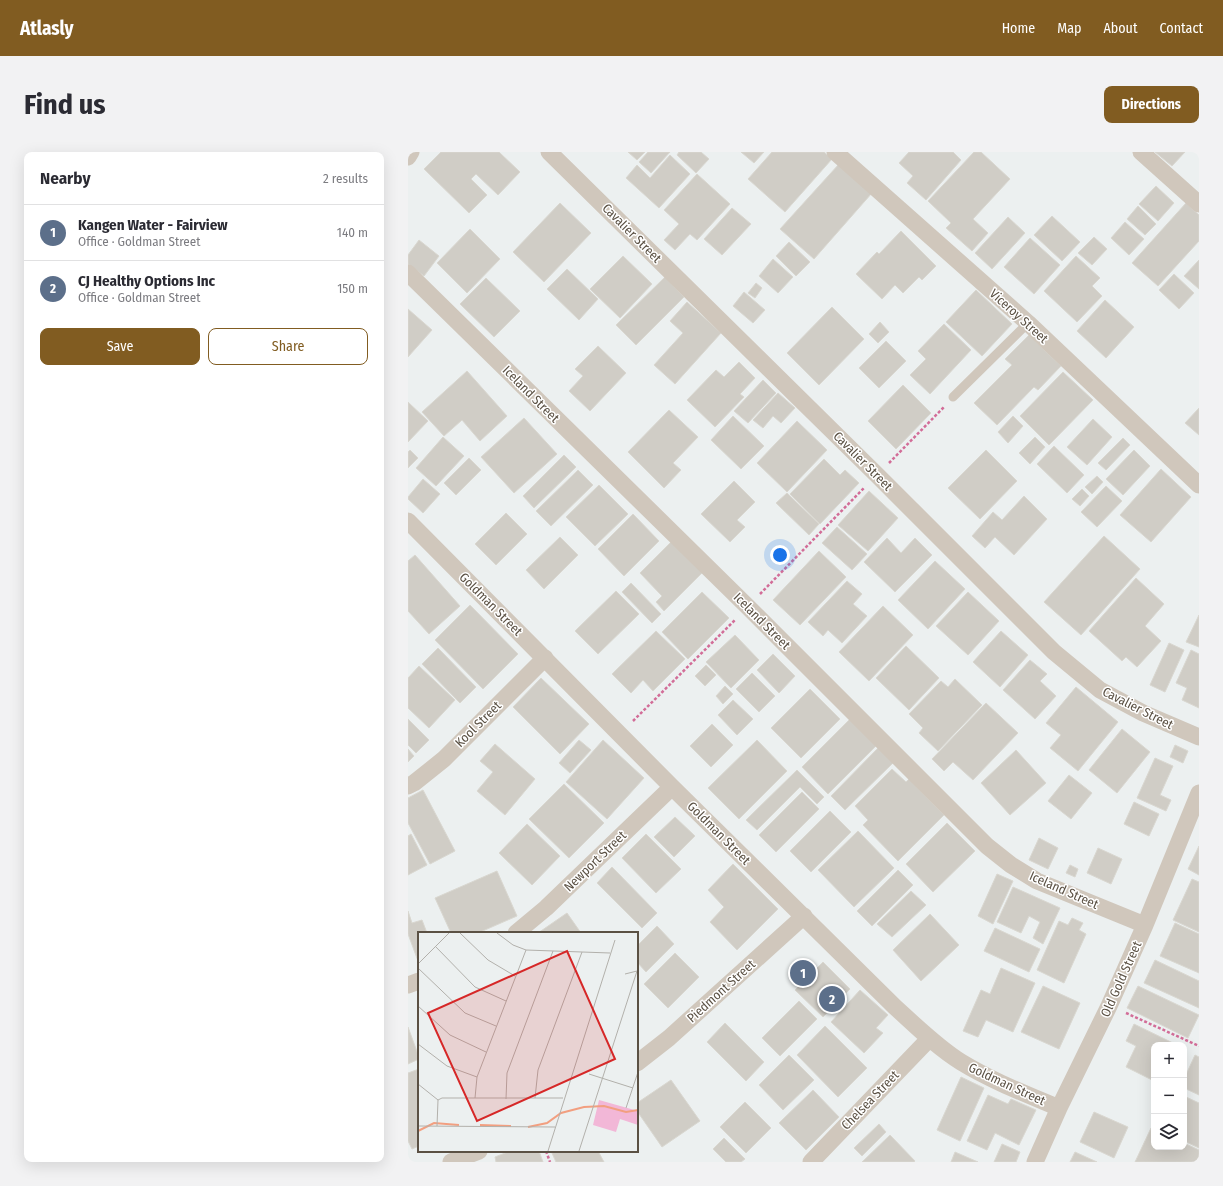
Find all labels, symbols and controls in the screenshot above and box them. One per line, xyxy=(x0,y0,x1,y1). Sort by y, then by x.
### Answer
text: Atlasly xyxy=(20,17,74,40)
text: Home xyxy=(1002,20,1035,37)
text: Map xyxy=(1057,20,1081,37)
text: About xyxy=(1103,20,1138,37)
text: Contact xyxy=(1160,20,1203,37)
button: Directions xyxy=(1104,86,1199,123)
text: Find us xyxy=(24,88,106,121)
text: Nearby xyxy=(40,168,91,189)
text: 2 results xyxy=(323,171,368,186)
street label: Cavalier Street xyxy=(599,200,665,266)
text: Kangen Water - Fairview xyxy=(78,216,228,234)
text: 1 xyxy=(50,225,56,240)
text: 140 m xyxy=(337,225,368,240)
text: Office · Goldman Street xyxy=(78,234,200,249)
text: CJ Healthy Options Inc xyxy=(78,272,215,290)
text: 2 xyxy=(50,281,56,296)
text: 150 m xyxy=(337,281,368,296)
street label: Viceroy Street xyxy=(987,286,1052,347)
text: Office · Goldman Street xyxy=(78,290,200,305)
button: Save xyxy=(40,328,200,365)
button: Share xyxy=(208,328,368,365)
street label: Iceland Street xyxy=(500,363,563,426)
street label: Cavalier Street xyxy=(830,428,896,494)
your location xyxy=(770,545,790,565)
street label: Goldman Street xyxy=(456,569,526,639)
street label: Iceland Street xyxy=(731,590,794,653)
street label: Cavalier Street xyxy=(1100,684,1176,733)
street label: Kool Street xyxy=(452,697,505,750)
street label: Goldman Street xyxy=(684,798,754,868)
street label: Newport Street xyxy=(561,827,630,894)
street label: Iceland Street xyxy=(1027,868,1101,912)
inset map xyxy=(418,932,638,1152)
street label: Old Gold Street xyxy=(1098,938,1145,1019)
street label: Piedmont Street xyxy=(684,956,759,1025)
pin: 1 xyxy=(790,958,816,988)
pin: 2 xyxy=(819,984,845,1014)
map controls xyxy=(1151,1042,1187,1150)
button: + xyxy=(1151,1042,1187,1078)
street label: Goldman Street xyxy=(966,1060,1048,1109)
street label: Chelsea Street xyxy=(838,1067,902,1133)
button: − xyxy=(1151,1078,1187,1114)
button: layers xyxy=(1151,1114,1187,1150)

